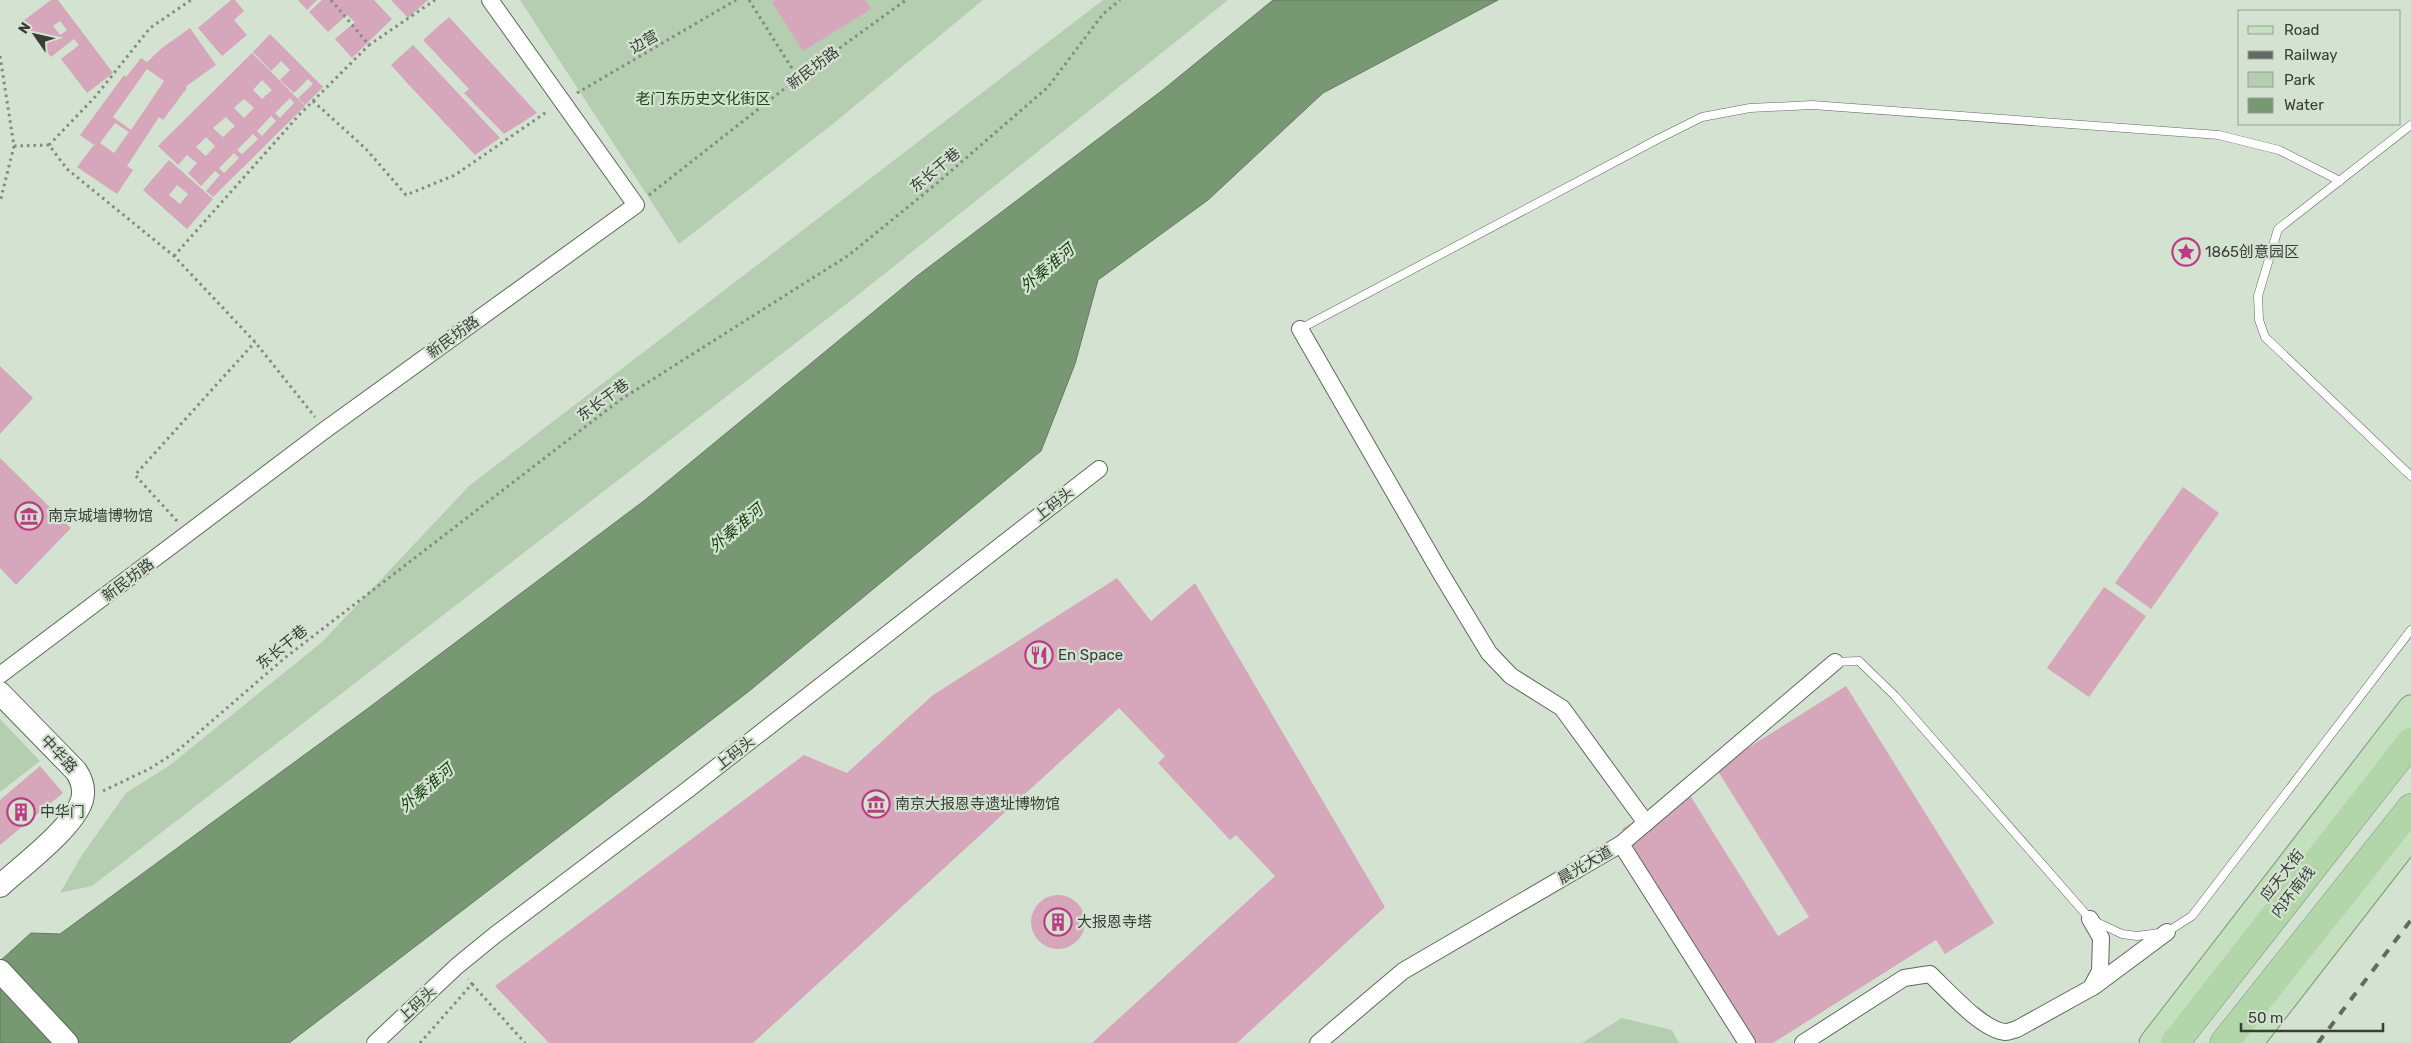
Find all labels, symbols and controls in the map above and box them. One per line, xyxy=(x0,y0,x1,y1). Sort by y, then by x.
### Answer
north arrow xyxy=(10,10,60,60)
legend xyxy=(2238,10,2401,125)
text: N xyxy=(15,19,35,37)
text: Road xyxy=(2284,21,2320,39)
street label: 边营 xyxy=(627,27,661,57)
street label: 新民坊路 xyxy=(784,43,842,93)
text: Railway xyxy=(2284,46,2338,64)
text: Park xyxy=(2284,71,2315,89)
park label: 老门东历史文化街区 xyxy=(635,90,771,108)
text: Water xyxy=(2284,96,2324,114)
street label: 东长干巷 xyxy=(906,144,964,196)
place icon: 1865创意园区 xyxy=(2171,237,2201,267)
water label: 外秦淮河 xyxy=(1016,238,1080,296)
place label: 1865创意园区 xyxy=(2205,243,2299,261)
street label: 新民坊路 xyxy=(423,312,483,362)
street label: 东长干巷 xyxy=(573,375,633,425)
street label: 上码头 xyxy=(1031,483,1077,525)
water label: 外秦淮河 xyxy=(705,498,769,556)
museum icon: 南京城墙博物馆 xyxy=(14,501,44,531)
place label: 南京城墙博物馆 xyxy=(48,507,153,525)
street label: 新民坊路 xyxy=(99,555,157,605)
street label: 东长干巷 xyxy=(253,621,311,673)
restaurant icon: En Space xyxy=(1024,640,1054,670)
place label: En Space xyxy=(1058,646,1123,664)
street label: 中华路 xyxy=(37,731,81,777)
street label: 上码头 xyxy=(712,732,758,774)
water label: 外秦淮河 xyxy=(395,758,459,816)
museum icon: 南京大报恩寺遗址博物馆 xyxy=(861,789,891,819)
place label: 南京大报恩寺遗址博物馆 xyxy=(895,795,1060,813)
building icon: 中华门 xyxy=(6,797,36,827)
place label: 中华门 xyxy=(40,803,85,821)
street label: 晨光大道 xyxy=(1555,842,1615,888)
street label: 应天大街 xyxy=(2256,846,2308,904)
street label: 内环南线 xyxy=(2267,863,2319,921)
building icon: 大报恩寺塔 xyxy=(1043,907,1073,937)
place label: 大报恩寺塔 xyxy=(1077,913,1152,931)
street label: 上码头 xyxy=(394,982,440,1026)
scale bar xyxy=(2241,1000,2384,1032)
text: 50 m xyxy=(2248,1009,2283,1027)

